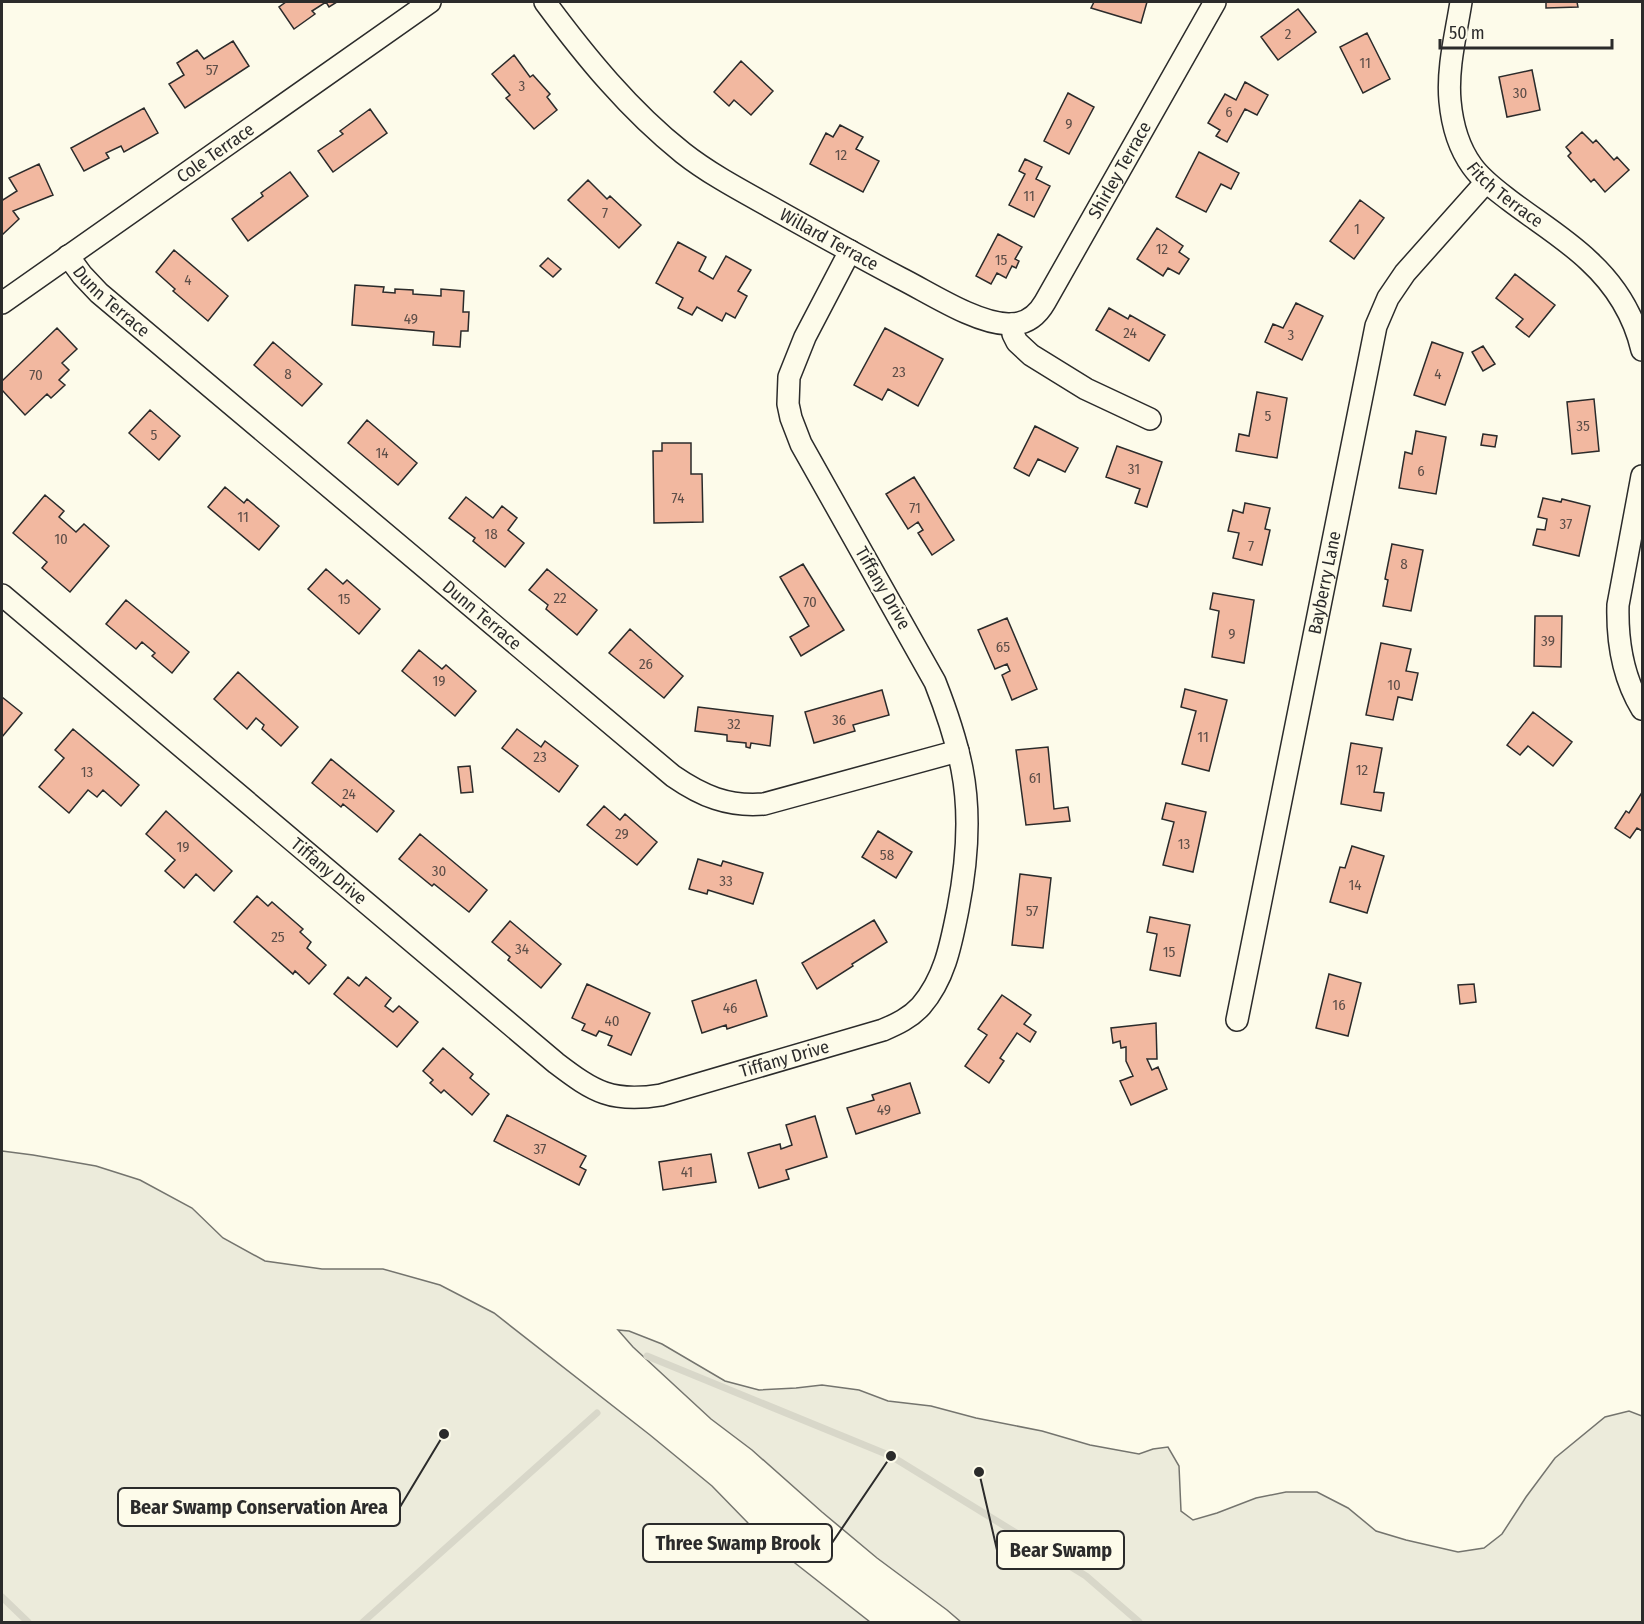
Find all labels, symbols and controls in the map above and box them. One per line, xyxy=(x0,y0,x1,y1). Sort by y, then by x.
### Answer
scale bar xyxy=(1440,12,1612,50)
text: 50 m xyxy=(1449,22,1485,44)
house number: 2 xyxy=(1285,25,1292,43)
house number: 11 xyxy=(1359,54,1371,72)
house number: 57 xyxy=(206,61,218,79)
house number: 3 xyxy=(519,77,526,95)
house number: 30 xyxy=(1513,84,1527,102)
house number: 6 xyxy=(1225,103,1233,121)
house number: 9 xyxy=(1065,115,1073,133)
street label: Cole Terrace xyxy=(173,118,258,188)
street label: Shirley Terrace xyxy=(1083,118,1156,223)
house number: 12 xyxy=(835,146,848,164)
street label: Fitch Terrace xyxy=(1462,158,1547,232)
house number: 11 xyxy=(1023,187,1035,205)
street label: Willard Terrace xyxy=(776,203,882,276)
house number: 7 xyxy=(602,204,608,222)
house number: 1 xyxy=(1354,220,1360,238)
house number: 12 xyxy=(1156,240,1169,258)
house number: 15 xyxy=(995,251,1007,269)
street label: Dunn Terrace xyxy=(68,261,154,342)
house number: 4 xyxy=(184,271,192,289)
house number: 49 xyxy=(404,310,418,328)
house number: 24 xyxy=(1123,324,1137,342)
house number: 3 xyxy=(1288,326,1295,344)
house number: 23 xyxy=(892,363,906,381)
house number: 8 xyxy=(284,365,292,383)
house number: 4 xyxy=(1434,365,1442,383)
house number: 70 xyxy=(29,366,43,384)
house number: 5 xyxy=(1265,407,1272,425)
house number: 35 xyxy=(1576,417,1590,435)
house number: 5 xyxy=(151,426,158,444)
house number: 14 xyxy=(375,444,389,462)
house number: 31 xyxy=(1128,460,1140,478)
house number: 6 xyxy=(1417,462,1425,480)
house number: 74 xyxy=(672,489,684,507)
house number: 71 xyxy=(909,499,921,517)
house number: 11 xyxy=(237,508,249,526)
house number: 37 xyxy=(1560,515,1572,533)
house number: 18 xyxy=(484,525,498,543)
street label: Bayberry Lane xyxy=(1304,529,1346,636)
house number: 10 xyxy=(54,530,68,548)
house number: 7 xyxy=(1248,537,1254,555)
street label: Tiffany Drive xyxy=(850,543,916,633)
house number: 8 xyxy=(1400,555,1408,573)
street label: Dunn Terrace xyxy=(438,576,526,655)
house number: 22 xyxy=(553,589,567,607)
house number: 15 xyxy=(338,590,350,608)
house number: 70 xyxy=(803,593,817,611)
house number: 9 xyxy=(1228,625,1236,643)
house number: 39 xyxy=(1541,632,1555,650)
house number: 65 xyxy=(996,638,1010,656)
house number: 26 xyxy=(639,655,653,673)
house number: 19 xyxy=(432,672,446,690)
house number: 10 xyxy=(1387,676,1401,694)
house number: 36 xyxy=(832,711,846,729)
house number: 32 xyxy=(727,715,741,733)
house number: 11 xyxy=(1197,728,1209,746)
house number: 23 xyxy=(533,748,547,766)
house number: 12 xyxy=(1356,761,1369,779)
house number: 13 xyxy=(81,763,94,781)
house number: 61 xyxy=(1029,769,1041,787)
house number: 24 xyxy=(342,785,356,803)
house number: 29 xyxy=(615,825,629,843)
street label: Tiffany Drive xyxy=(287,833,371,909)
house number: 13 xyxy=(1178,835,1191,853)
house number: 19 xyxy=(176,838,190,856)
house number: 58 xyxy=(880,846,894,864)
house number: 30 xyxy=(432,862,446,880)
house number: 33 xyxy=(719,872,733,890)
house number: 14 xyxy=(1348,876,1362,894)
house number: 57 xyxy=(1026,902,1038,920)
house number: 25 xyxy=(271,928,285,946)
house number: 34 xyxy=(515,940,529,958)
house number: 15 xyxy=(1163,943,1175,961)
house number: 16 xyxy=(1332,996,1346,1014)
house number: 46 xyxy=(723,999,737,1017)
house number: 40 xyxy=(604,1012,620,1030)
street label: Tiffany Drive xyxy=(737,1035,832,1082)
house number: 49 xyxy=(877,1101,891,1119)
house number: 37 xyxy=(534,1140,546,1158)
house number: 41 xyxy=(681,1163,693,1181)
callout: Bear Swamp Conservation Area xyxy=(118,1488,400,1526)
text: Bear Swamp Conservation Area xyxy=(130,1495,388,1519)
callout: Three Swamp Brook xyxy=(643,1524,832,1562)
text: Three Swamp Brook xyxy=(656,1531,821,1555)
callout: Bear Swamp xyxy=(997,1531,1124,1569)
text: Bear Swamp xyxy=(1010,1538,1112,1562)

